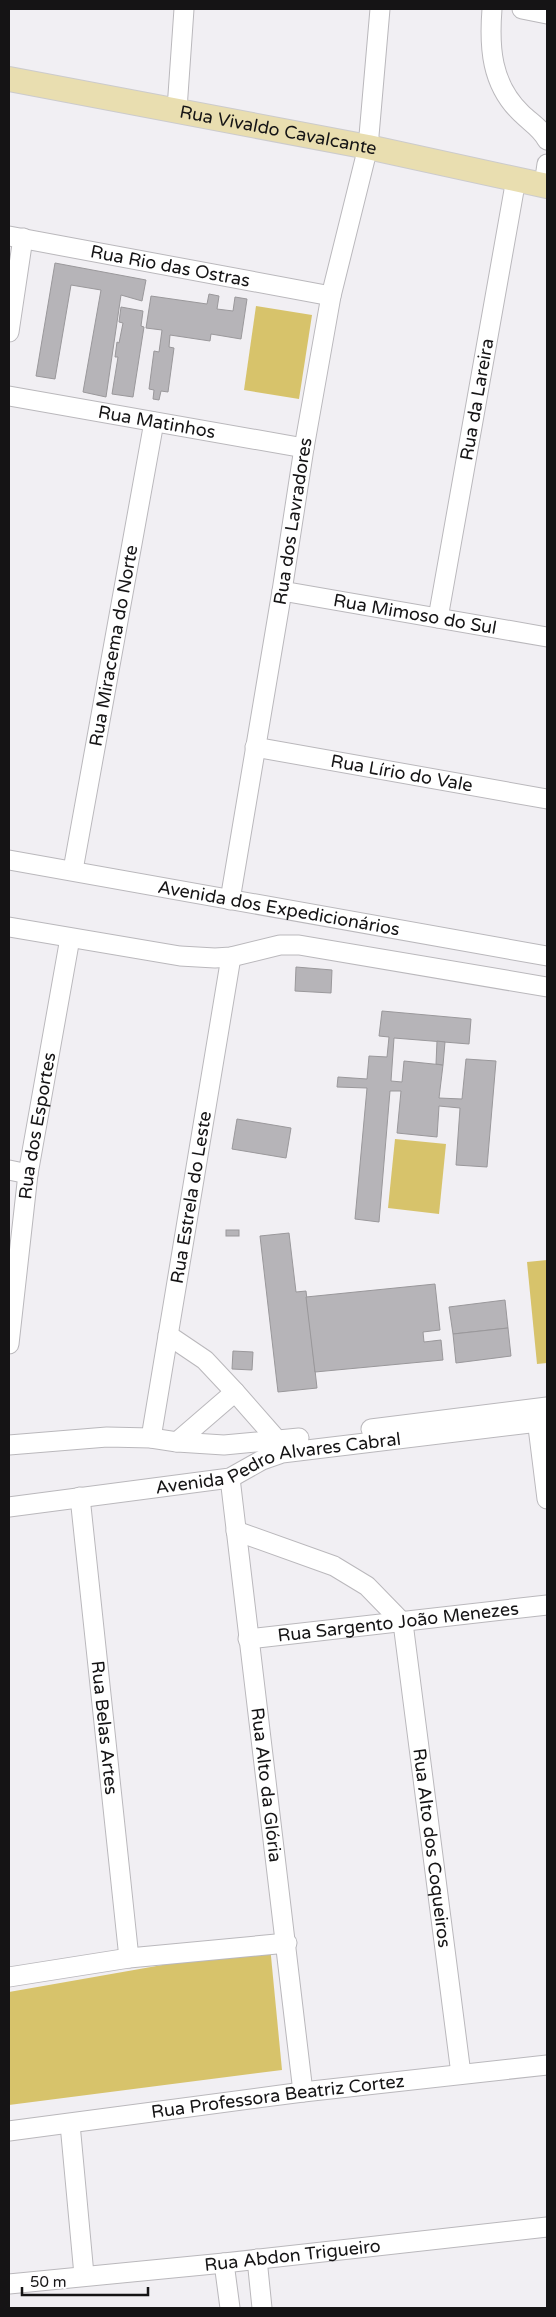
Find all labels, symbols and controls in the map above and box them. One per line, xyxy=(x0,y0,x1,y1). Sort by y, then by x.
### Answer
street label: Rua Vivaldo Cavalcante xyxy=(178,101,379,160)
street label: Rua Rio das Ostras xyxy=(89,240,252,292)
street label: Rua da Lareira xyxy=(455,337,498,462)
street label: Rua Matinhos xyxy=(96,401,217,443)
street label: Rua dos Lavradores xyxy=(269,436,317,606)
street label: Rua Miracema do Norte xyxy=(85,543,143,748)
street label: Rua Mimoso do Sul xyxy=(332,589,498,639)
street label: Rua Lírio do Vale xyxy=(329,750,474,797)
street label: Avenida dos Expedicionários xyxy=(156,876,401,941)
street label: Rua dos Esportes xyxy=(14,1050,60,1201)
street label: Rua Estrela do Leste xyxy=(166,1109,216,1285)
street label: Avenida Pedro Alvares Cabral xyxy=(154,1428,402,1499)
street label: Rua Sargento João Menezes xyxy=(276,1597,520,1647)
street label: Rua Belas Artes xyxy=(86,1659,123,1796)
street label: Rua Alto da Glória xyxy=(246,1706,287,1863)
street label: Rua Alto dos Coqueiros xyxy=(408,1747,456,1949)
street label: Rua Professora Beatriz Cortez xyxy=(150,2070,406,2123)
street label: Rua Abdon Trigueiro xyxy=(203,2235,382,2276)
scale bar xyxy=(22,2264,149,2296)
text: 50 m xyxy=(30,2273,67,2291)

